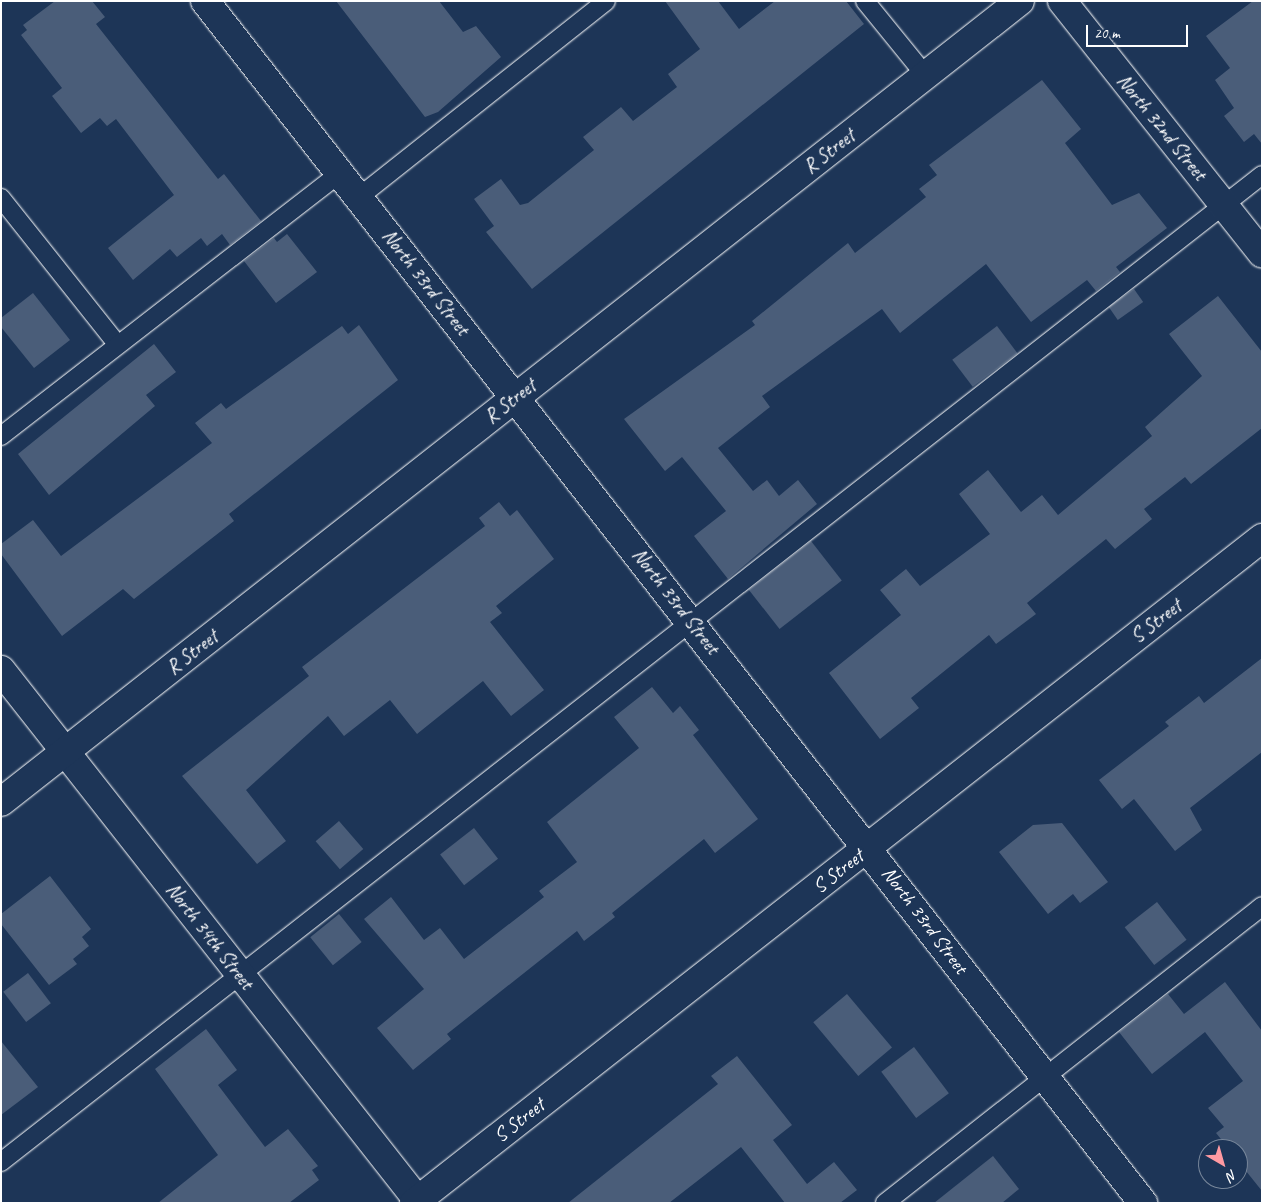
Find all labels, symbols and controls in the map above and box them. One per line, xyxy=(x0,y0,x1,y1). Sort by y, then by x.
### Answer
scale bar xyxy=(1088,15,1190,47)
text: 20 m xyxy=(1094,24,1120,43)
street label: North 32nd Street xyxy=(1112,69,1212,185)
street label: R Street xyxy=(798,123,860,179)
street label: North 33rd Street xyxy=(377,224,475,340)
street label: R Street xyxy=(479,373,541,429)
street label: North 33rd Street xyxy=(627,543,725,659)
street label: S Street xyxy=(1126,594,1186,648)
street label: R Street xyxy=(161,624,223,680)
street label: S Street xyxy=(808,844,868,898)
street label: North 33rd Street xyxy=(877,862,973,978)
street label: North 34th Street xyxy=(161,878,259,994)
street label: S Street xyxy=(489,1093,549,1147)
north arrow xyxy=(1198,1139,1248,1189)
text: N xyxy=(1223,1166,1241,1185)

